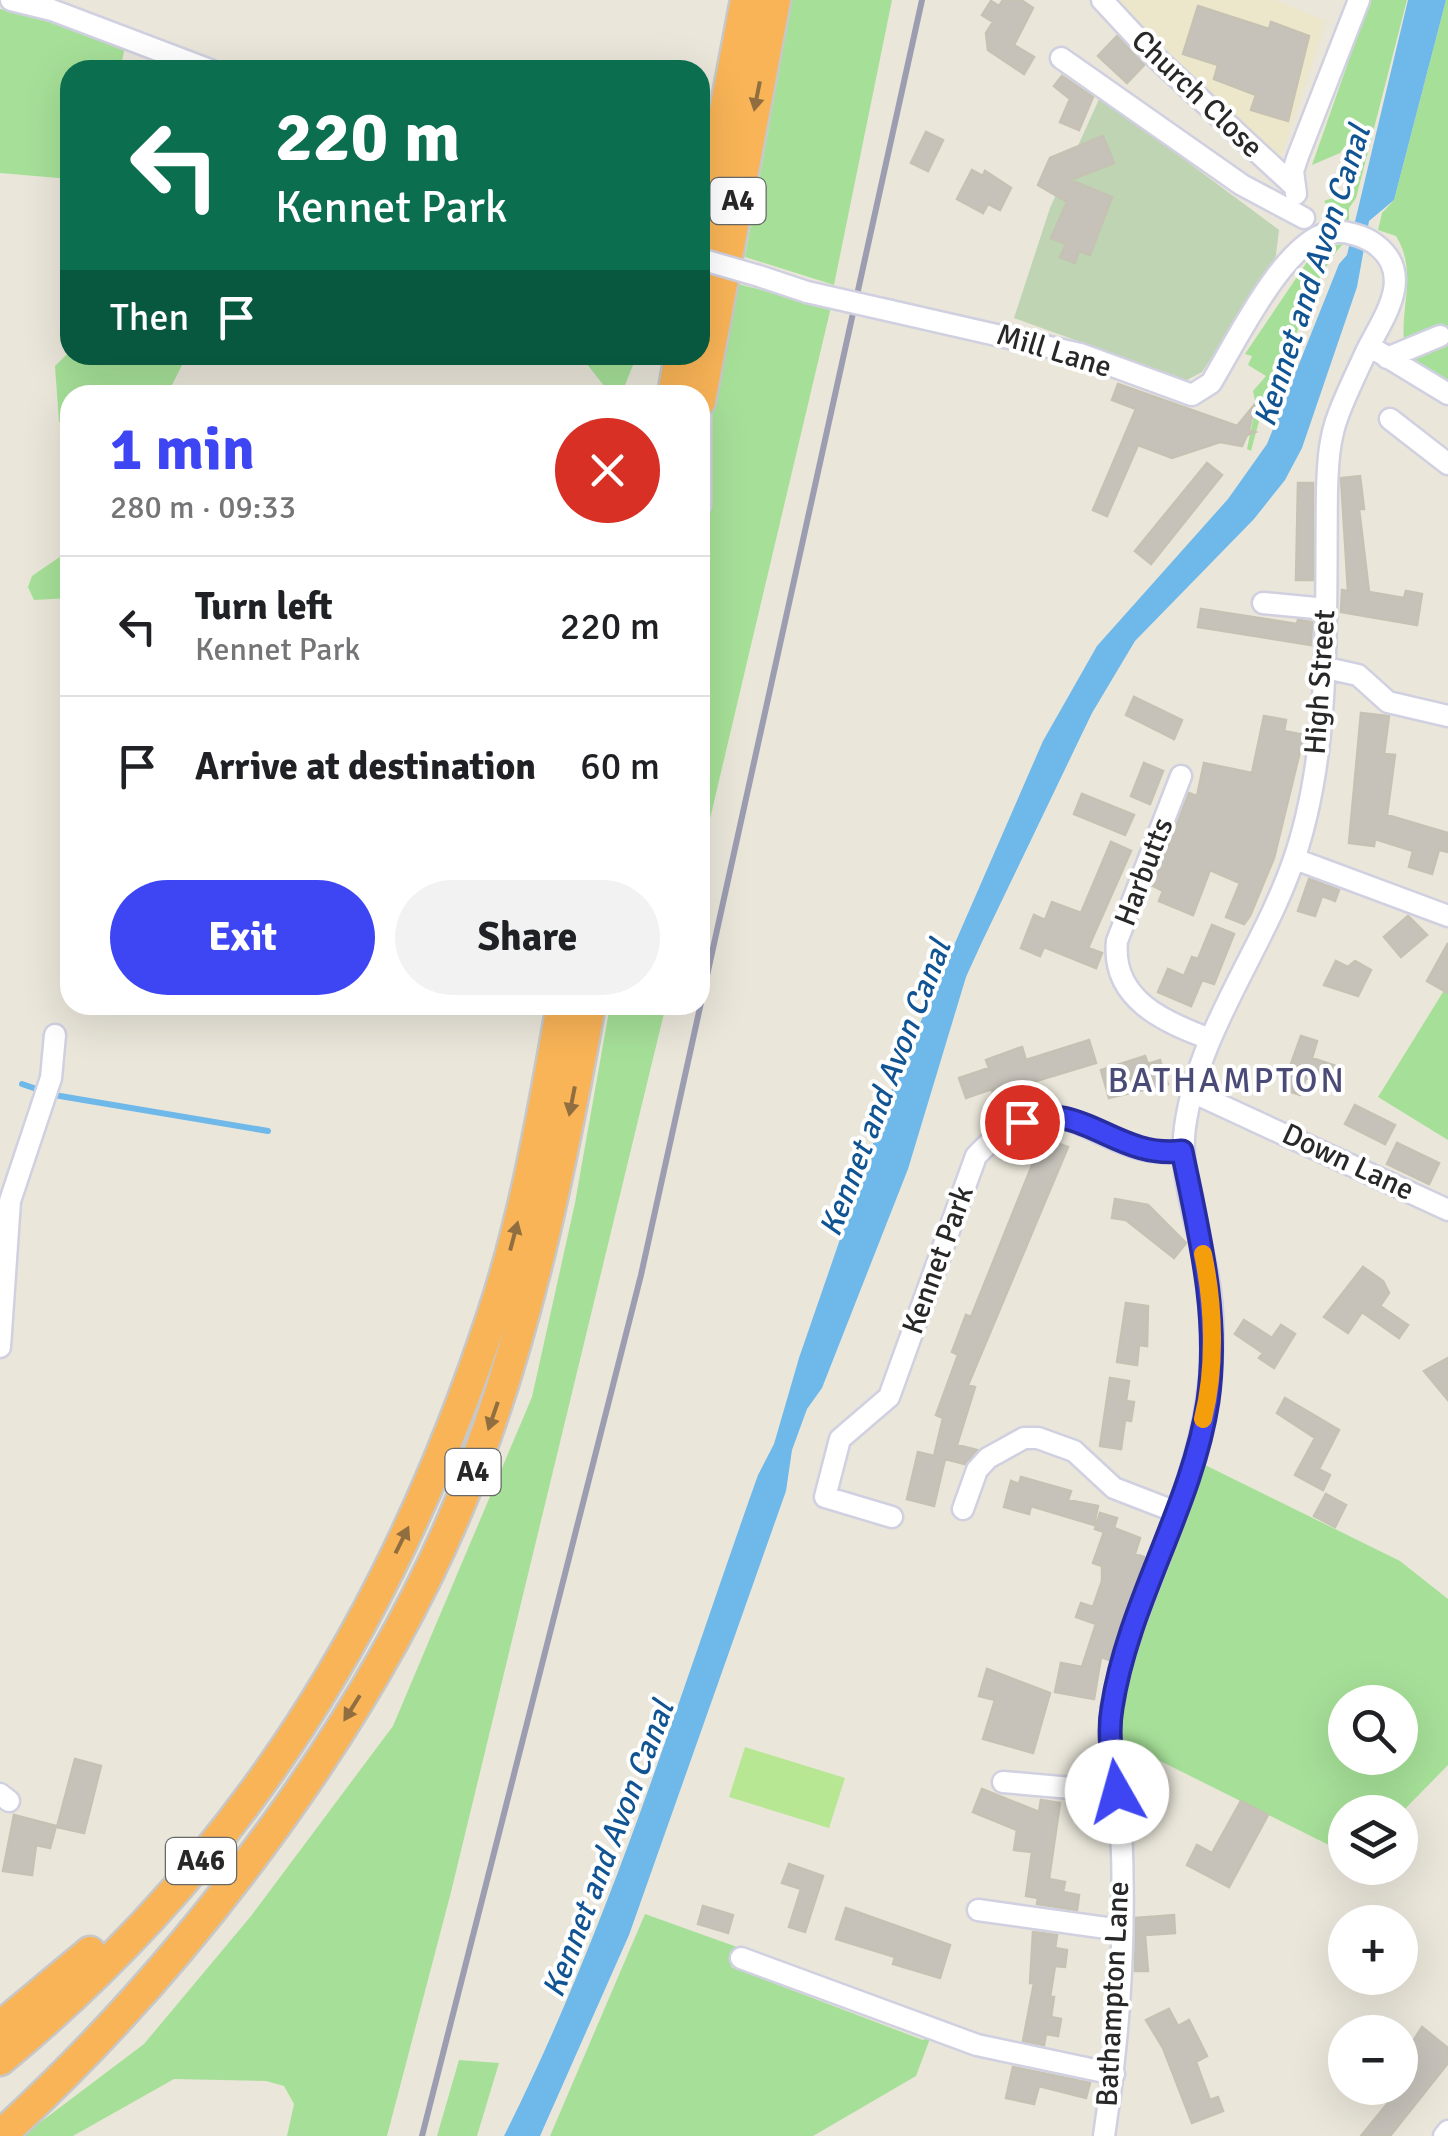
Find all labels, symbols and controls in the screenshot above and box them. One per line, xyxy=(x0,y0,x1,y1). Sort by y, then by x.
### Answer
street label: Church Close xyxy=(1123,22,1271,166)
one-way arrow xyxy=(749,81,765,112)
text: 220 m xyxy=(275,94,460,180)
icon: left xyxy=(110,100,240,230)
water label: Kennet and Avon Canal xyxy=(1245,118,1380,431)
road number: A4 xyxy=(710,178,766,224)
text: Kennet Park xyxy=(275,180,507,235)
icon: arrive xyxy=(209,290,264,345)
text: Then xyxy=(110,294,189,341)
street label: Mill Lane xyxy=(992,316,1116,386)
text: 1 min xyxy=(110,413,255,487)
button: close xyxy=(555,418,660,523)
text: 280 m · 09:33 xyxy=(110,488,296,527)
text: Turn left xyxy=(195,583,333,630)
icon: left xyxy=(110,599,165,654)
text: 220 m xyxy=(560,603,660,650)
street label: High Street xyxy=(1296,608,1344,756)
text: Kennet Park xyxy=(195,630,360,669)
icon: arrive xyxy=(110,739,165,794)
text: Arrive at destination xyxy=(195,743,536,790)
text: 60 m xyxy=(580,743,660,790)
street label: Harbutts xyxy=(1107,813,1181,931)
button: Exit xyxy=(110,880,375,995)
button: Share xyxy=(395,880,660,995)
water label: Kennet and Avon Canal xyxy=(811,932,960,1242)
district label: BATHAMPTON xyxy=(1108,1059,1346,1102)
pin xyxy=(980,1080,1065,1165)
one-way arrow xyxy=(564,1086,579,1117)
icon: arrive xyxy=(995,1095,1050,1150)
street label: Down Lane xyxy=(1276,1115,1420,1209)
street label: Kennet Park xyxy=(894,1181,982,1339)
one-way arrow xyxy=(507,1220,523,1251)
one-way arrow xyxy=(485,1401,500,1431)
road number: A4 xyxy=(446,1449,500,1495)
one-way arrow xyxy=(394,1526,411,1555)
map controls xyxy=(1328,1685,1418,2105)
button: search xyxy=(1328,1685,1418,1775)
water label: Kennet and Avon Canal xyxy=(534,1693,683,2003)
one-way arrow xyxy=(344,1694,362,1722)
position arrow xyxy=(1065,1740,1169,1844)
button: layers xyxy=(1328,1795,1418,1885)
road number: A46 xyxy=(166,1838,236,1884)
street label: Bathampton Lane xyxy=(1089,1880,1137,2108)
button: + xyxy=(1328,1905,1418,1995)
button: − xyxy=(1328,2015,1418,2105)

